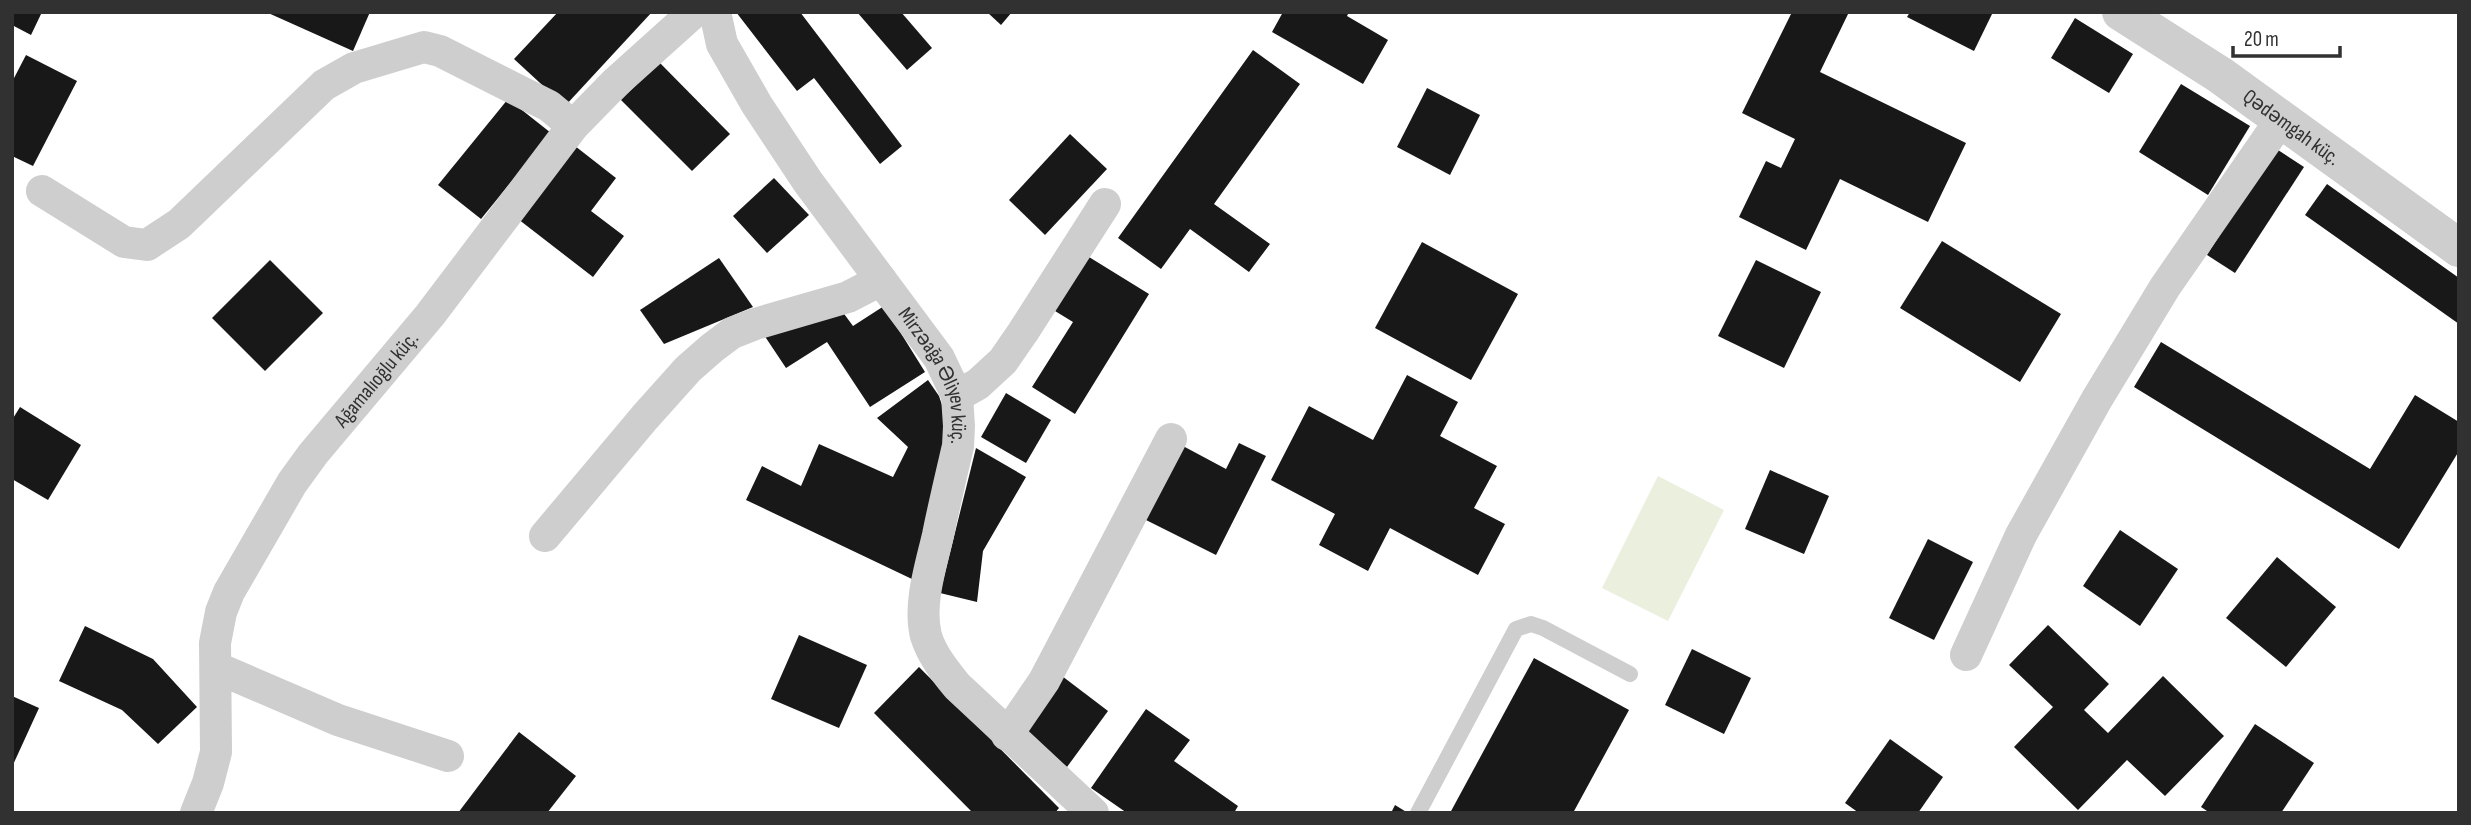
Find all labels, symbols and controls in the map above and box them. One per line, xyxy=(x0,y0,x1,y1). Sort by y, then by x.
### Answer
scale bar xyxy=(2233,14,2340,58)
text: 20 m xyxy=(2244,27,2279,52)
street label: Qədəmgah küç. xyxy=(2238,84,2345,171)
street label: Mirzəağa Əliyev küç. xyxy=(893,303,971,445)
street label: Ağamalıoğlu küç. xyxy=(328,326,424,433)

